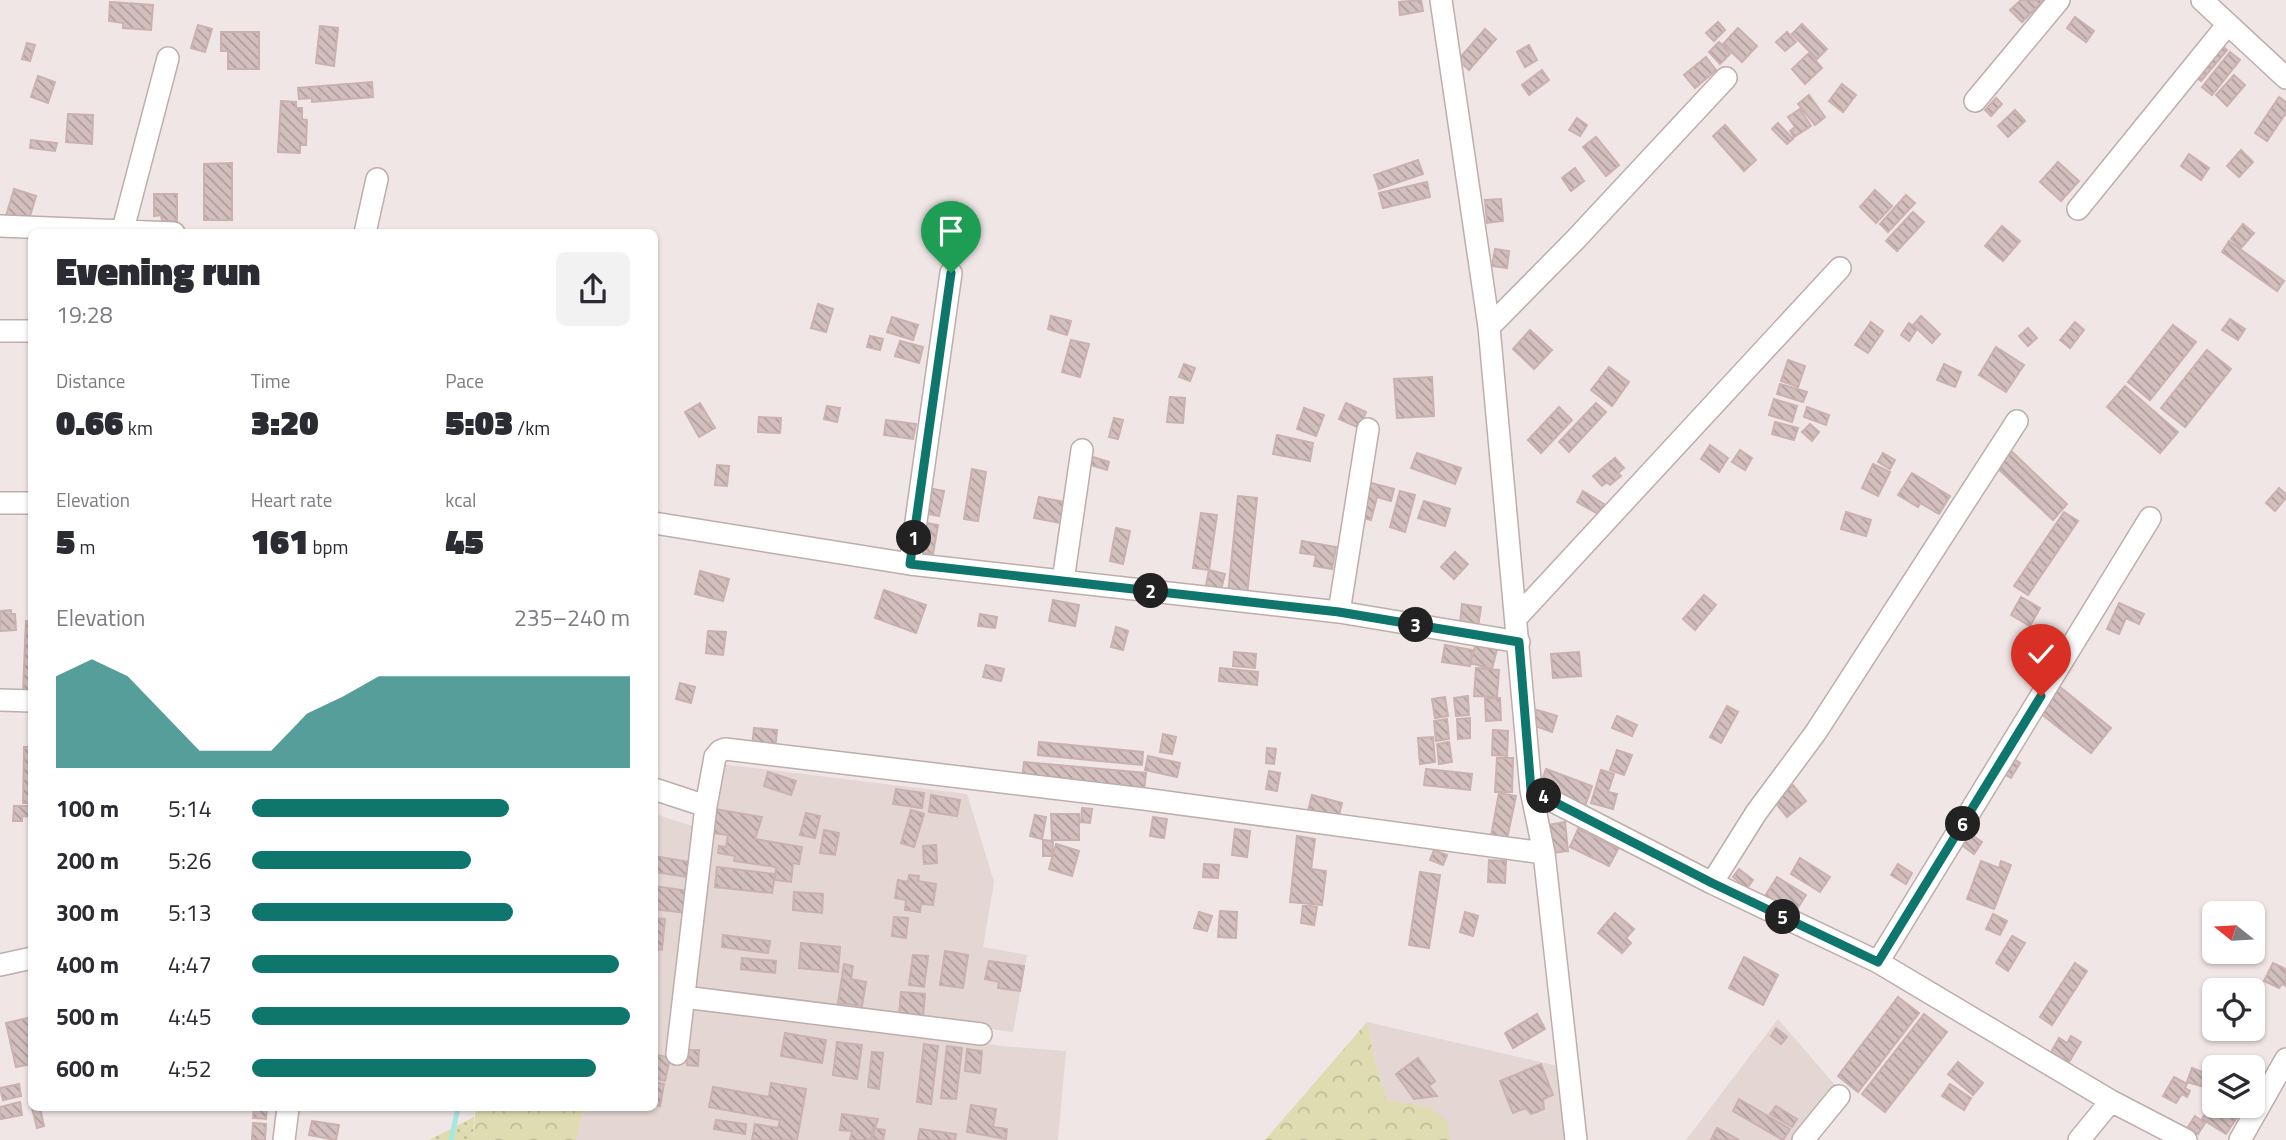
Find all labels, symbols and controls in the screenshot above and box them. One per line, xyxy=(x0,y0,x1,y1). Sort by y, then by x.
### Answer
pin xyxy=(921,201,981,273)
icon: arrive xyxy=(932,212,970,250)
text: Evening run xyxy=(56,242,260,300)
button: share xyxy=(556,252,630,326)
text: 19:28 xyxy=(56,297,113,332)
text: Distance xyxy=(56,366,125,395)
text: Time xyxy=(251,366,290,395)
text: Pace xyxy=(445,366,484,395)
text: 0.66 xyxy=(56,395,124,449)
text: 3:20 xyxy=(251,395,319,449)
text: 5:03 xyxy=(445,395,513,449)
text: km xyxy=(124,413,153,442)
text: /km xyxy=(513,413,550,442)
text: Elevation xyxy=(56,485,130,514)
text: Heart rate xyxy=(251,485,332,514)
text: kcal xyxy=(445,485,476,514)
text: 5 xyxy=(56,514,75,568)
text: 161 xyxy=(251,514,308,568)
text: 45 xyxy=(445,514,484,568)
pin: 1 xyxy=(897,520,932,556)
text: 1 xyxy=(908,523,919,552)
text: m xyxy=(75,532,95,561)
text: bpm xyxy=(308,532,349,561)
pin: 2 xyxy=(1134,574,1168,608)
text: 2 xyxy=(1145,576,1156,605)
text: Elevation xyxy=(56,600,145,635)
text: 235–240 m xyxy=(514,600,630,635)
pin: 3 xyxy=(1398,608,1434,642)
text: 3 xyxy=(1410,610,1421,639)
pin xyxy=(2011,624,2071,696)
icon: check xyxy=(2022,635,2060,673)
pin: 4 xyxy=(1526,778,1562,814)
text: 4 xyxy=(1538,781,1549,810)
text: 100 m xyxy=(56,791,119,826)
text: 5:14 xyxy=(168,791,212,826)
pin: 6 xyxy=(1946,806,1980,842)
text: 6 xyxy=(1957,809,1968,838)
text: 200 m xyxy=(56,843,119,878)
text: 5:26 xyxy=(168,843,212,878)
text: 300 m xyxy=(56,895,119,930)
text: 5:13 xyxy=(168,895,212,930)
pin: 5 xyxy=(1766,900,1800,934)
north arrow xyxy=(2202,901,2264,964)
map controls xyxy=(2202,901,2265,1118)
text: 5 xyxy=(1777,902,1788,931)
text: 400 m xyxy=(56,947,119,982)
text: 4:47 xyxy=(168,947,212,982)
button: locate xyxy=(2202,978,2265,1041)
text: 500 m xyxy=(56,999,119,1034)
text: 4:45 xyxy=(168,999,212,1034)
text: 600 m xyxy=(56,1051,119,1086)
text: 4:52 xyxy=(168,1051,212,1086)
button: layers xyxy=(2202,1055,2265,1118)

